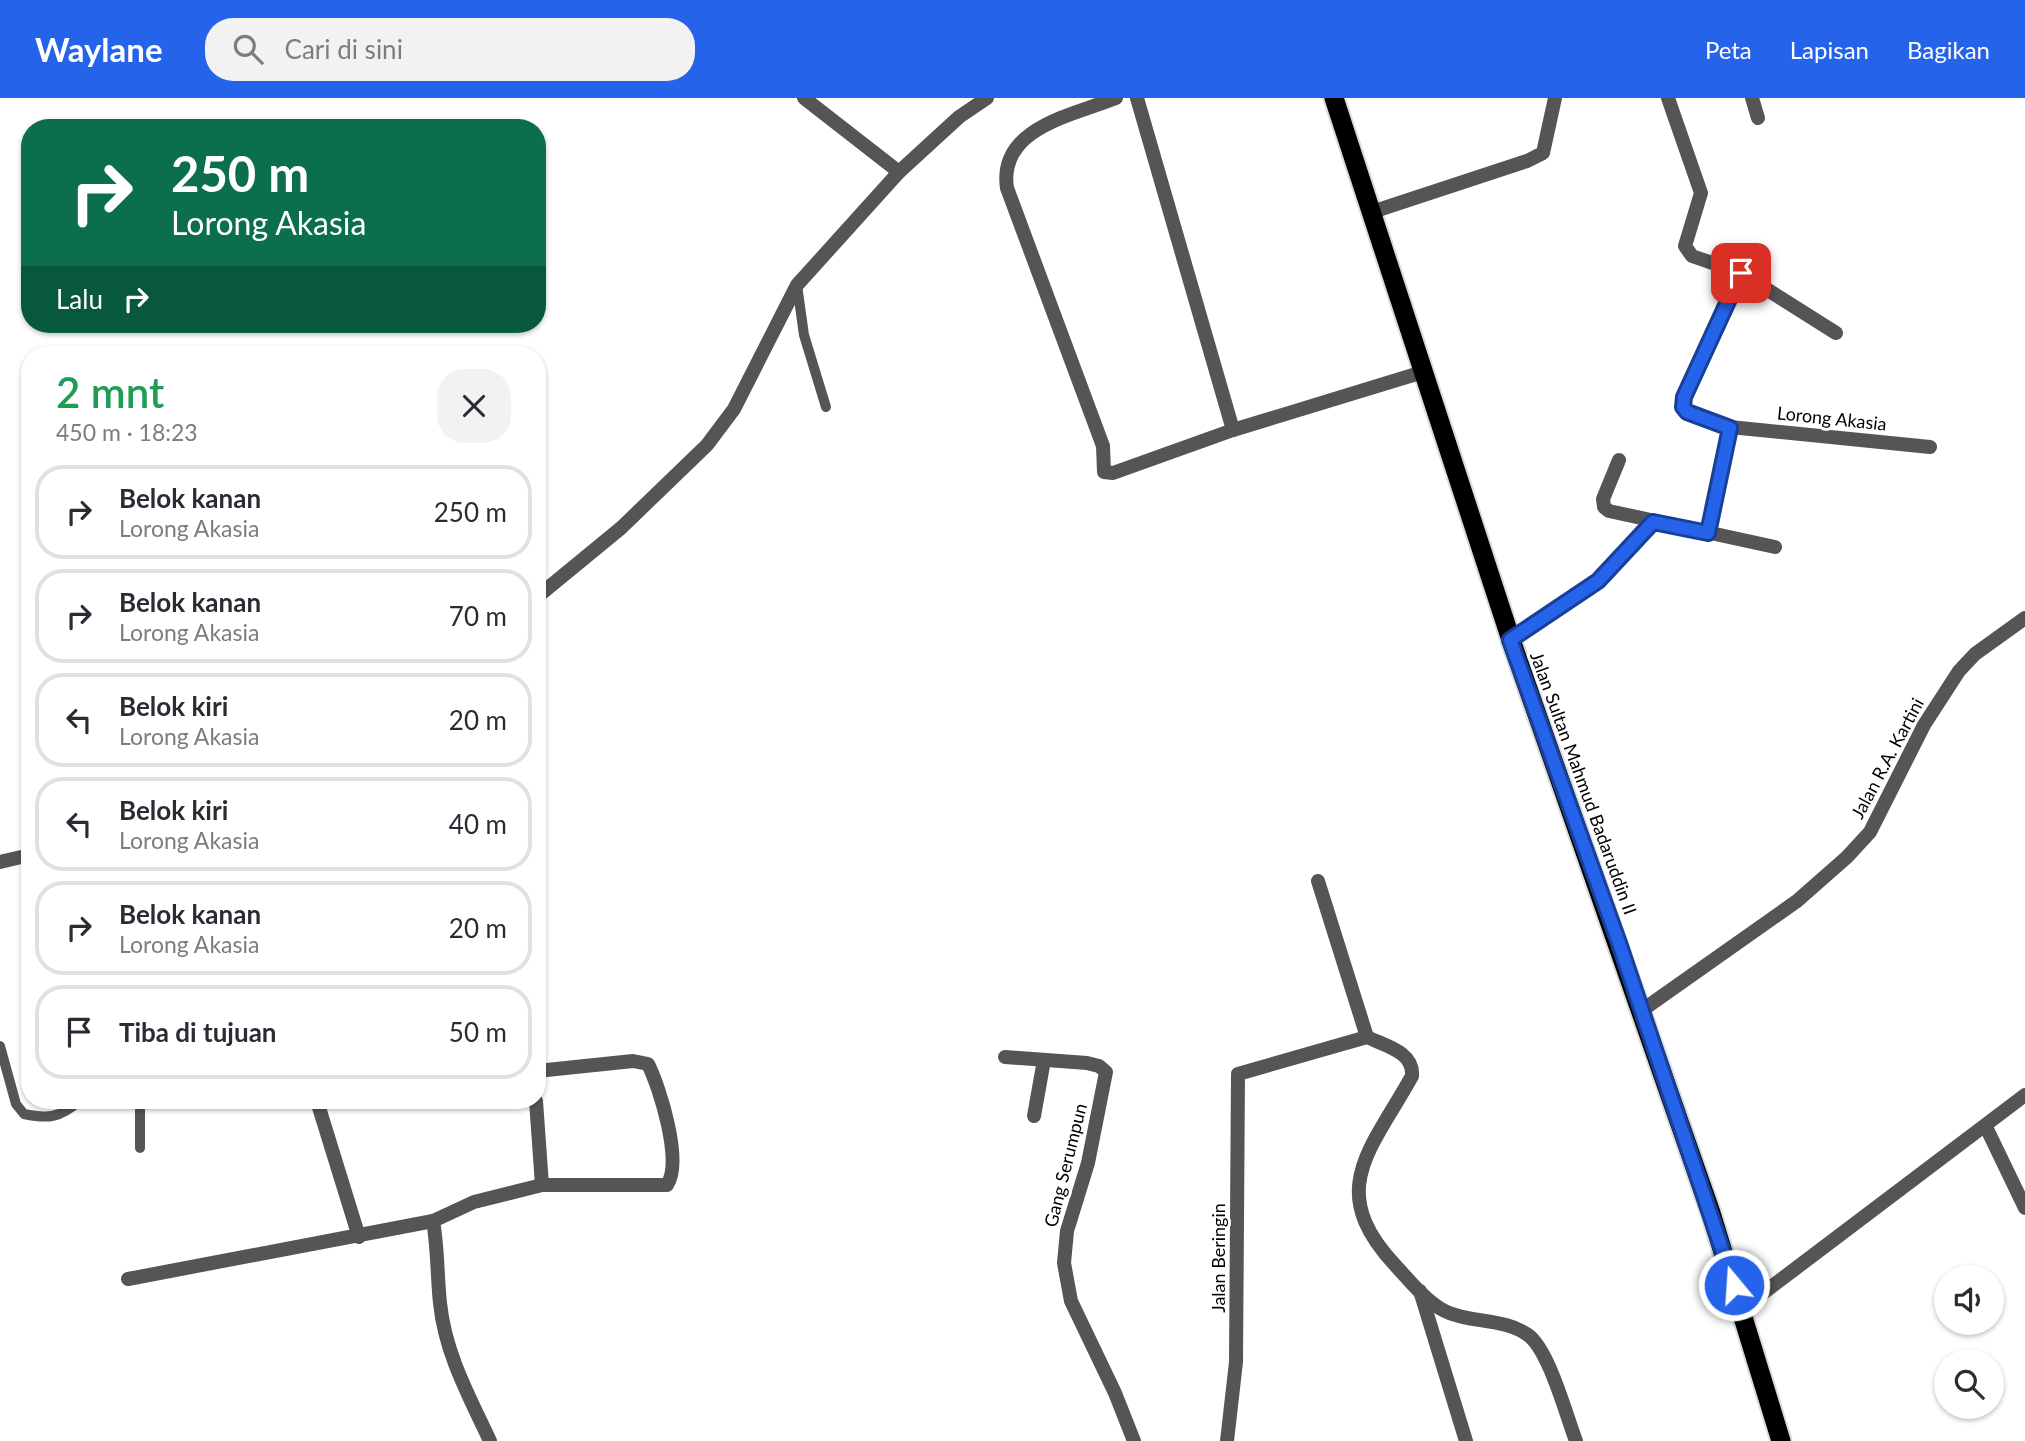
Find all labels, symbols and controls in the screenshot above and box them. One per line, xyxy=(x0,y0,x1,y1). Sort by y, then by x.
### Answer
search box xyxy=(205,18,695,81)
text: Waylane xyxy=(35,29,163,69)
icon: search xyxy=(229,30,267,68)
text: Cari di sini xyxy=(285,33,403,65)
text: Peta xyxy=(1705,35,1752,64)
text: Lapisan xyxy=(1790,35,1869,64)
text: Bagikan xyxy=(1907,35,1990,64)
text: 250 m xyxy=(171,144,309,202)
icon: right xyxy=(56,147,147,238)
text: Lorong Akasia xyxy=(171,203,366,242)
pin xyxy=(1711,243,1771,303)
icon: arrive xyxy=(1722,254,1760,292)
icon: right xyxy=(117,280,155,318)
text: Lalu xyxy=(56,283,103,315)
text: 2 mnt xyxy=(56,367,164,417)
button: close xyxy=(437,369,511,443)
street label: Lorong Akasia xyxy=(1776,401,1888,435)
text: 450 m · 18:23 xyxy=(56,418,198,446)
text: Belok kanan xyxy=(119,482,261,514)
icon: right xyxy=(60,493,98,531)
text: 250 m xyxy=(434,496,507,528)
text: Lorong Akasia xyxy=(119,514,259,542)
text: Belok kanan xyxy=(119,586,261,618)
icon: right xyxy=(60,597,98,635)
text: 70 m xyxy=(449,600,507,632)
text: Lorong Akasia xyxy=(119,618,259,646)
street label: Jalan Sultan Mahmud Badaruddin II xyxy=(1526,649,1642,917)
text: Belok kiri xyxy=(119,690,228,722)
street label: Jalan R.A. Kartini xyxy=(1846,694,1928,822)
icon: left xyxy=(60,701,98,739)
text: 20 m xyxy=(449,704,507,736)
text: Lorong Akasia xyxy=(119,722,259,750)
text: Belok kiri xyxy=(119,794,228,826)
icon: left xyxy=(60,805,98,843)
text: 40 m xyxy=(449,808,507,840)
text: Lorong Akasia xyxy=(119,826,259,854)
text: Belok kanan xyxy=(119,898,261,930)
icon: right xyxy=(60,909,98,947)
text: 20 m xyxy=(449,912,507,944)
text: Lorong Akasia xyxy=(119,930,259,958)
icon: arrive xyxy=(60,1013,98,1051)
text: Tiba di tujuan xyxy=(119,1016,277,1048)
text: 50 m xyxy=(449,1016,507,1048)
street label: Gang Serumpun xyxy=(1039,1101,1091,1229)
street label: Jalan Beringin xyxy=(1207,1203,1229,1313)
position arrow xyxy=(1697,1248,1771,1322)
map controls xyxy=(1934,1265,2004,1419)
button: sound xyxy=(1934,1265,2004,1335)
button: search xyxy=(1934,1349,2004,1419)

